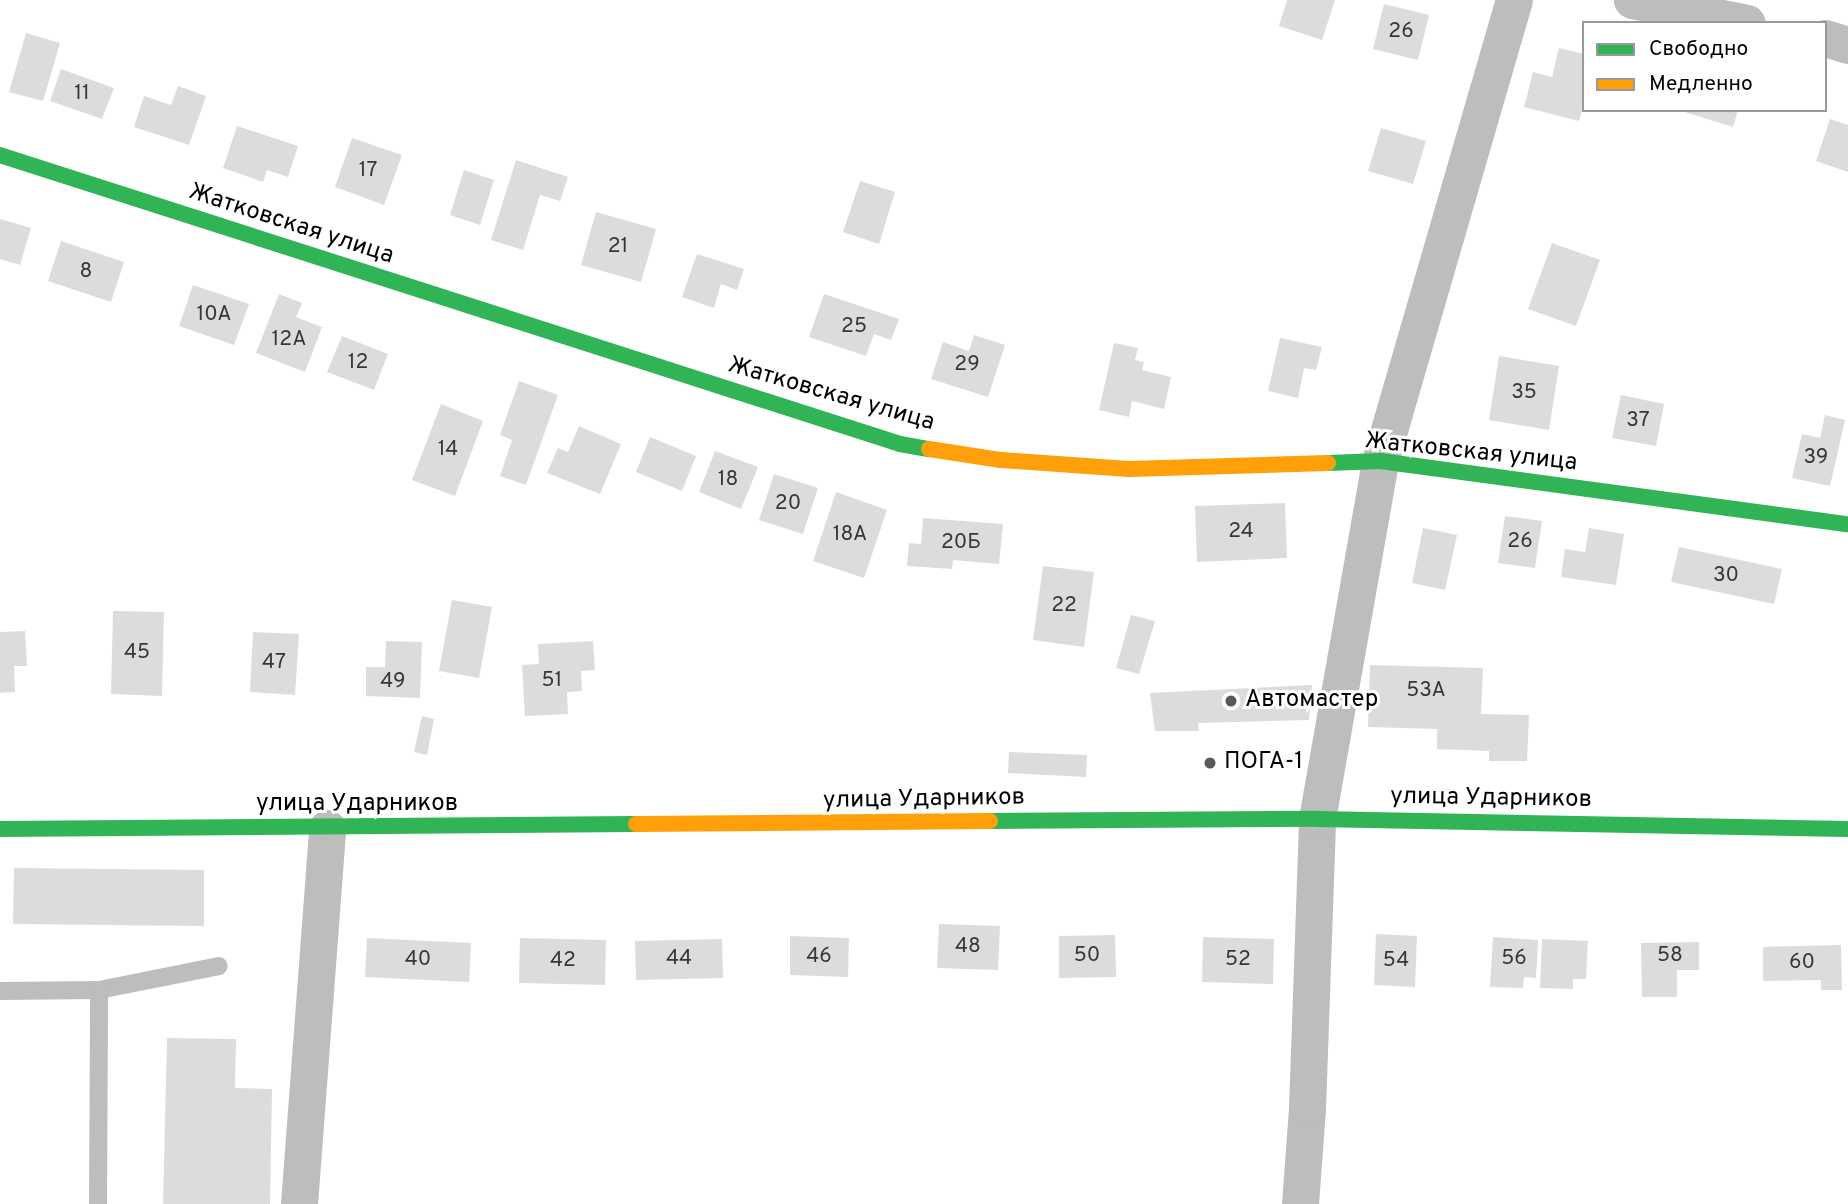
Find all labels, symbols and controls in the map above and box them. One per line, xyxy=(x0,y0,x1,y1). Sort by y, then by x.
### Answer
house number: 26 xyxy=(1388,19,1414,45)
legend xyxy=(1582,21,1827,112)
text: Свободно xyxy=(1649,36,1748,63)
text: Медленно xyxy=(1649,71,1753,98)
house number: 11 xyxy=(74,81,90,107)
house number: 17 xyxy=(359,158,377,184)
street label: Жатковская улица xyxy=(185,178,397,272)
house number: 21 xyxy=(608,234,628,260)
house number: 8 xyxy=(80,259,92,285)
house number: 10А xyxy=(197,302,231,328)
house number: 25 xyxy=(841,314,867,340)
house number: 12А xyxy=(272,327,306,353)
house number: 12 xyxy=(348,350,368,376)
street label: Жатковская улица xyxy=(724,352,938,438)
house number: 29 xyxy=(954,352,980,378)
house number: 35 xyxy=(1511,380,1537,406)
house number: 37 xyxy=(1626,408,1650,434)
street label: Жатковская улица xyxy=(1363,428,1579,478)
house number: 14 xyxy=(438,437,458,463)
house number: 39 xyxy=(1804,445,1828,471)
house number: 18 xyxy=(718,467,738,493)
house number: 20 xyxy=(775,491,801,517)
house number: 24 xyxy=(1228,519,1254,545)
house number: 18А xyxy=(833,522,867,548)
house number: 26 xyxy=(1507,529,1533,555)
house number: 20Б xyxy=(941,530,981,556)
house number: 30 xyxy=(1713,563,1739,589)
house number: 22 xyxy=(1051,593,1077,619)
house number: 45 xyxy=(124,640,150,666)
house number: 47 xyxy=(262,650,286,676)
house number: 51 xyxy=(542,668,562,694)
house number: 49 xyxy=(380,669,406,695)
house number: 53А xyxy=(1406,678,1446,704)
place label: Автомастер xyxy=(1245,687,1378,715)
marker: Автомастер xyxy=(1223,693,1239,709)
place label: ПОГА-1 xyxy=(1224,749,1303,777)
marker: ПОГА-1 xyxy=(1202,755,1218,771)
street label: улица Ударников xyxy=(1390,783,1592,815)
street label: улица Ударников xyxy=(823,784,1025,816)
street label: улица Ударников xyxy=(256,791,458,819)
house number: 48 xyxy=(955,934,981,960)
house number: 50 xyxy=(1074,943,1100,969)
house number: 58 xyxy=(1657,943,1683,969)
house number: 46 xyxy=(806,944,832,970)
house number: 44 xyxy=(666,946,692,972)
house number: 56 xyxy=(1501,946,1527,972)
house number: 40 xyxy=(405,947,431,973)
house number: 52 xyxy=(1225,947,1251,973)
house number: 42 xyxy=(550,948,576,974)
house number: 54 xyxy=(1383,948,1409,974)
house number: 60 xyxy=(1789,950,1815,976)

